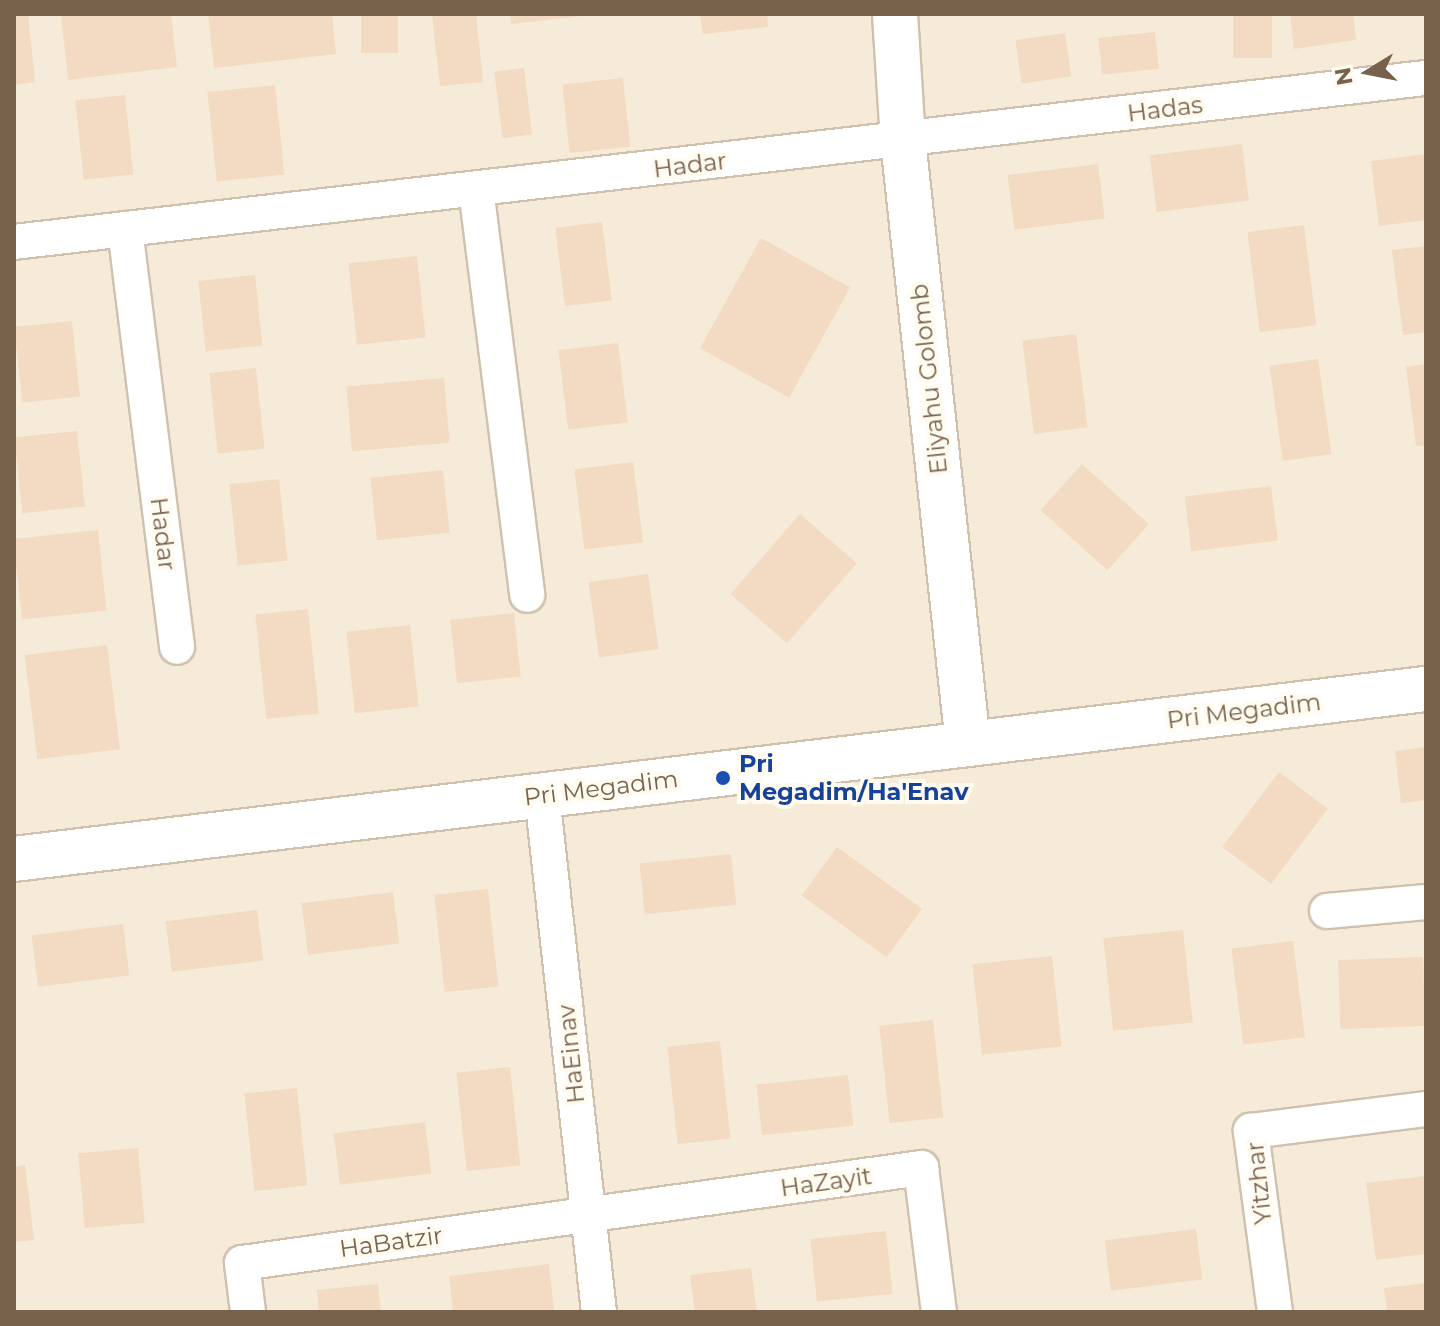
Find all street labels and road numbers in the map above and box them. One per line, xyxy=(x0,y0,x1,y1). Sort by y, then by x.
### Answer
street label: Hadas xyxy=(1126,90,1204,128)
street label: Hadar xyxy=(652,146,728,184)
street label: Eliyahu Golomb xyxy=(905,282,953,476)
street label: Hadar xyxy=(144,496,182,572)
street label: Pri Megadim xyxy=(1165,687,1323,735)
street label: Pri Megadim xyxy=(522,764,680,812)
street label: HaEinav xyxy=(551,1003,591,1105)
street label: Yitzhar xyxy=(1240,1140,1278,1226)
street label: HaZayit xyxy=(778,1161,874,1203)
street label: HaBatzir xyxy=(337,1221,445,1263)

